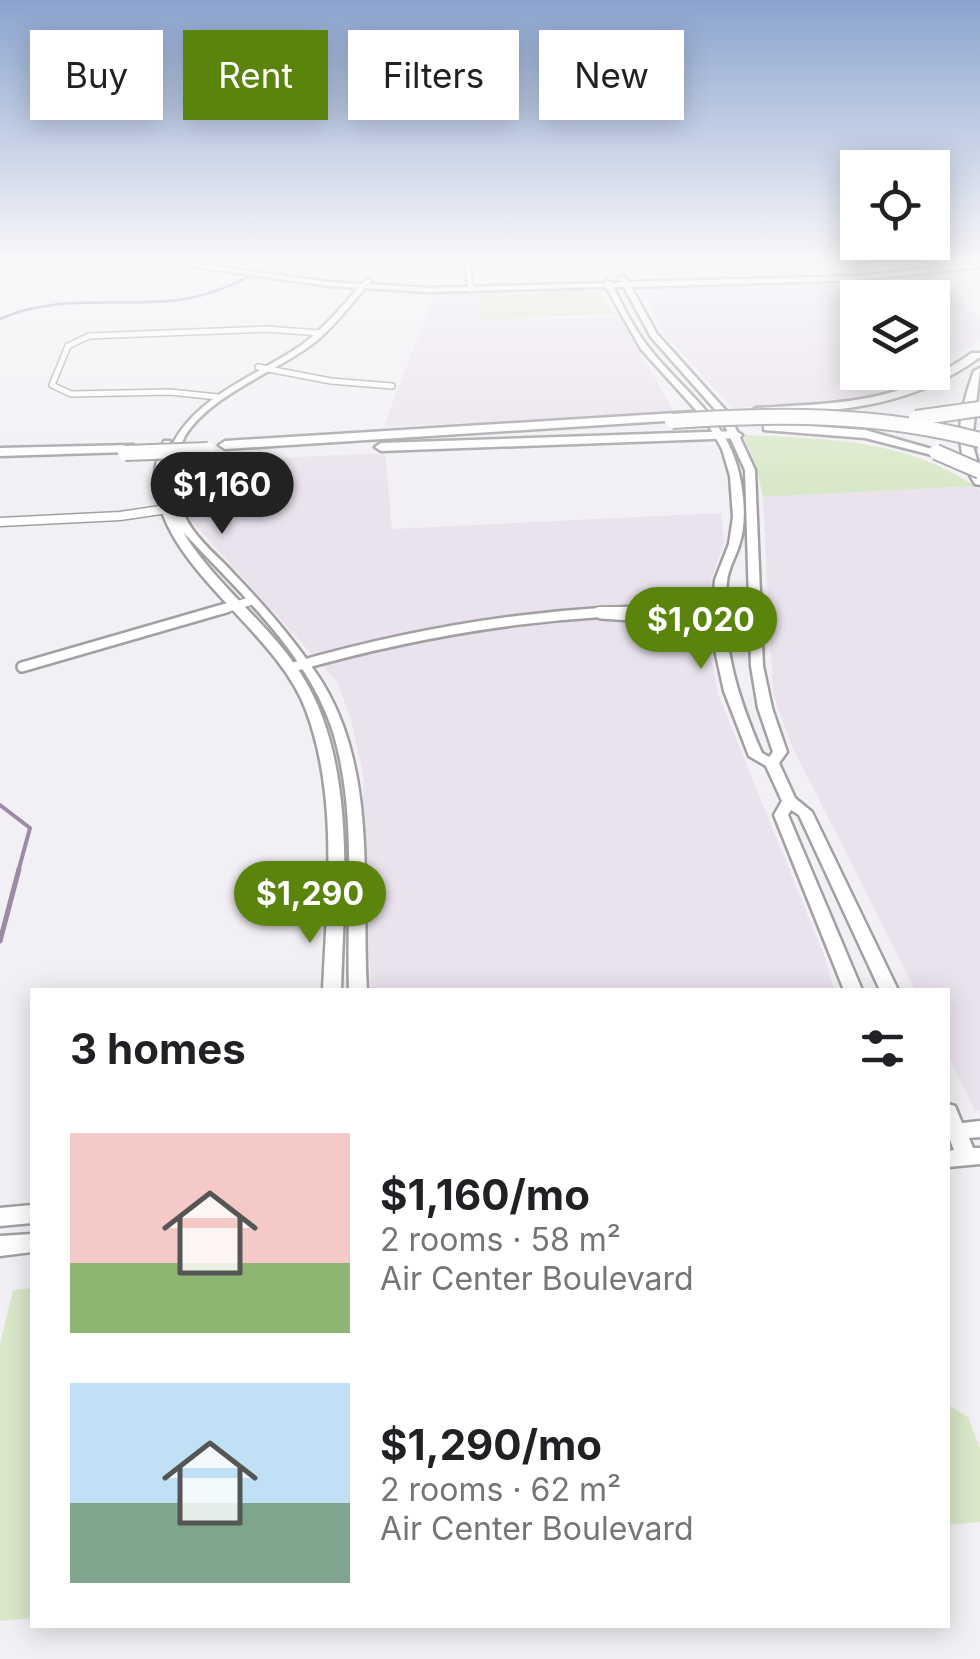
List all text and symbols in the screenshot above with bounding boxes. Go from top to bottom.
chip: Buy [30,30,163,120]
chip: Rent [183,30,328,120]
chip: Filters [348,30,519,120]
chip: New [539,30,684,120]
map controls [840,150,950,390]
button: locate [840,150,950,260]
button: layers [840,280,950,390]
pin: $1,160 [141,452,303,537]
text: $1,160 [173,465,271,504]
pin: $1,020 [620,587,782,672]
text: $1,020 [647,600,755,639]
pin: $1,290 [229,861,391,946]
text: $1,290 [256,874,364,913]
icon: filters [855,1021,910,1076]
text: 3 homes [70,1023,246,1074]
text: $1,160/mo [380,1169,590,1220]
icon: home [150,1173,270,1293]
text: 2 rooms · 58 m² [380,1220,621,1259]
text: Air Center Boulevard [380,1259,694,1298]
text: $1,290/mo [380,1419,602,1470]
icon: home [150,1423,270,1543]
text: 2 rooms · 62 m² [380,1470,621,1509]
text: Air Center Boulevard [380,1509,694,1548]

